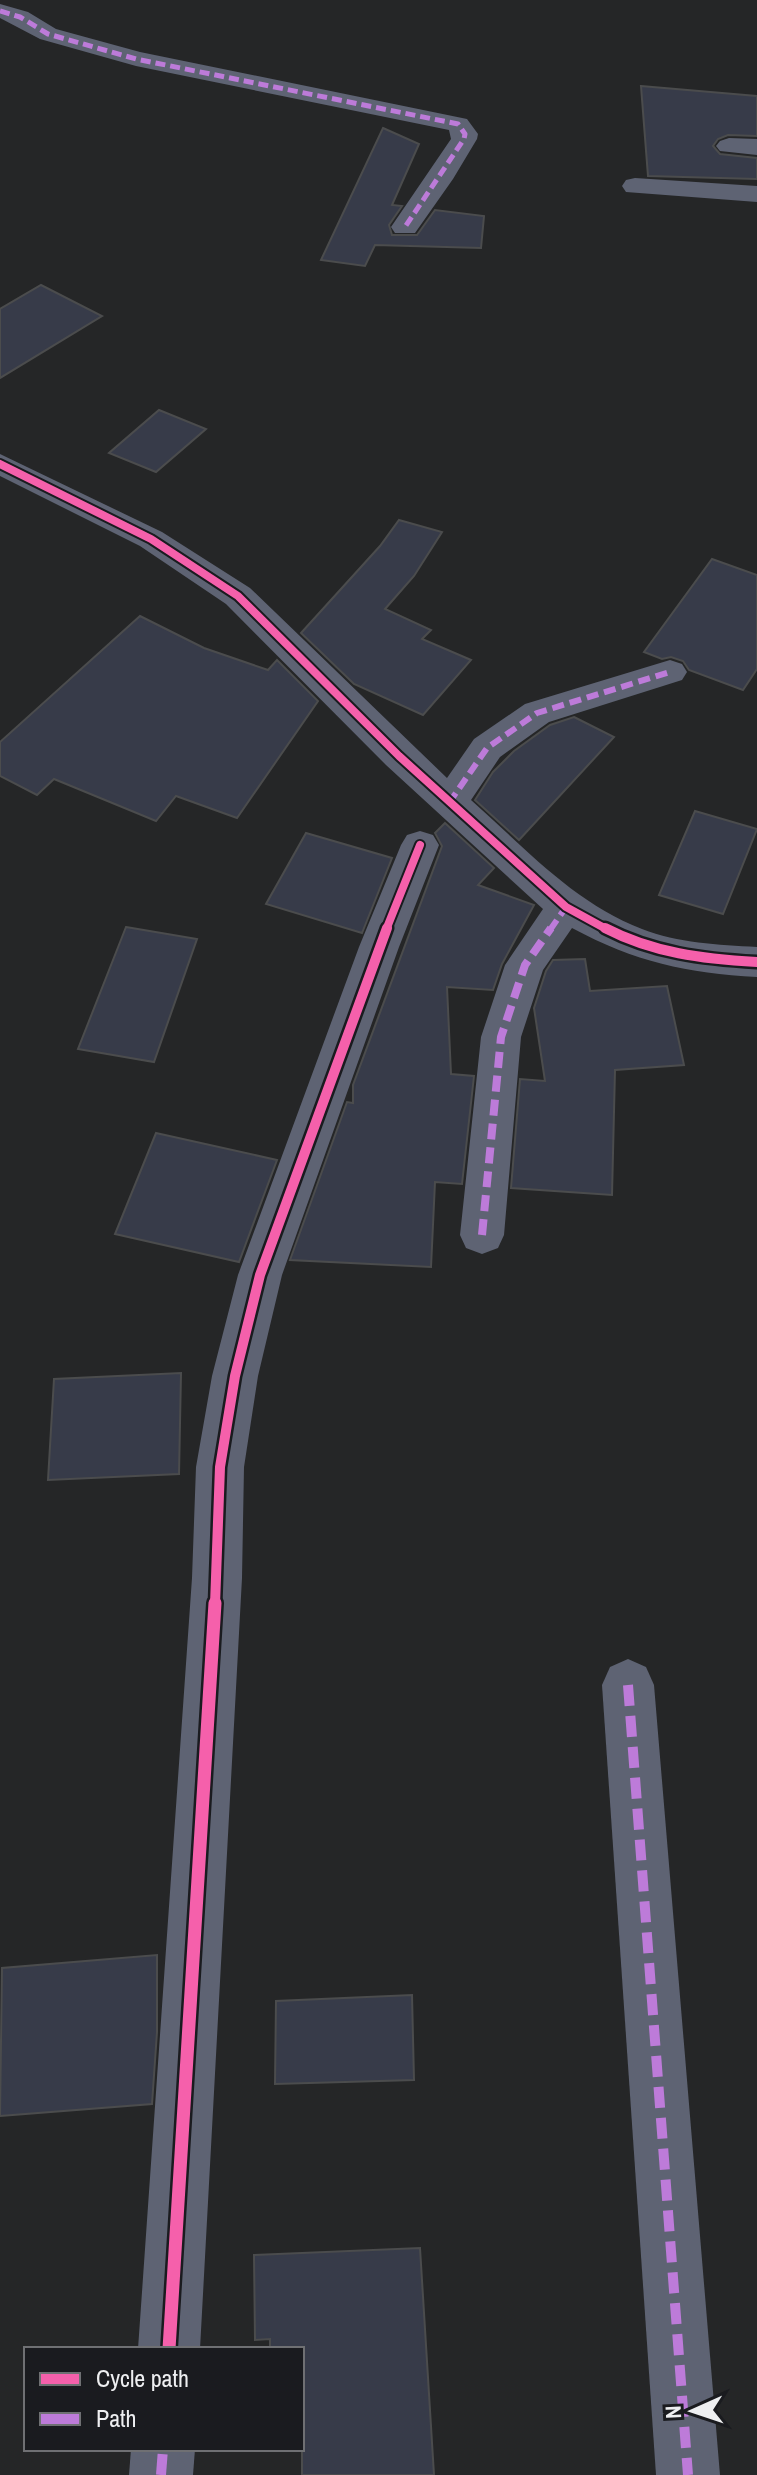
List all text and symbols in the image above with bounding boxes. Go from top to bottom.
legend [24,2347,304,2451]
text: Cycle path [96,2362,189,2394]
north arrow [653,2371,733,2451]
text: Path [96,2402,137,2434]
text: N [658,2405,688,2419]

